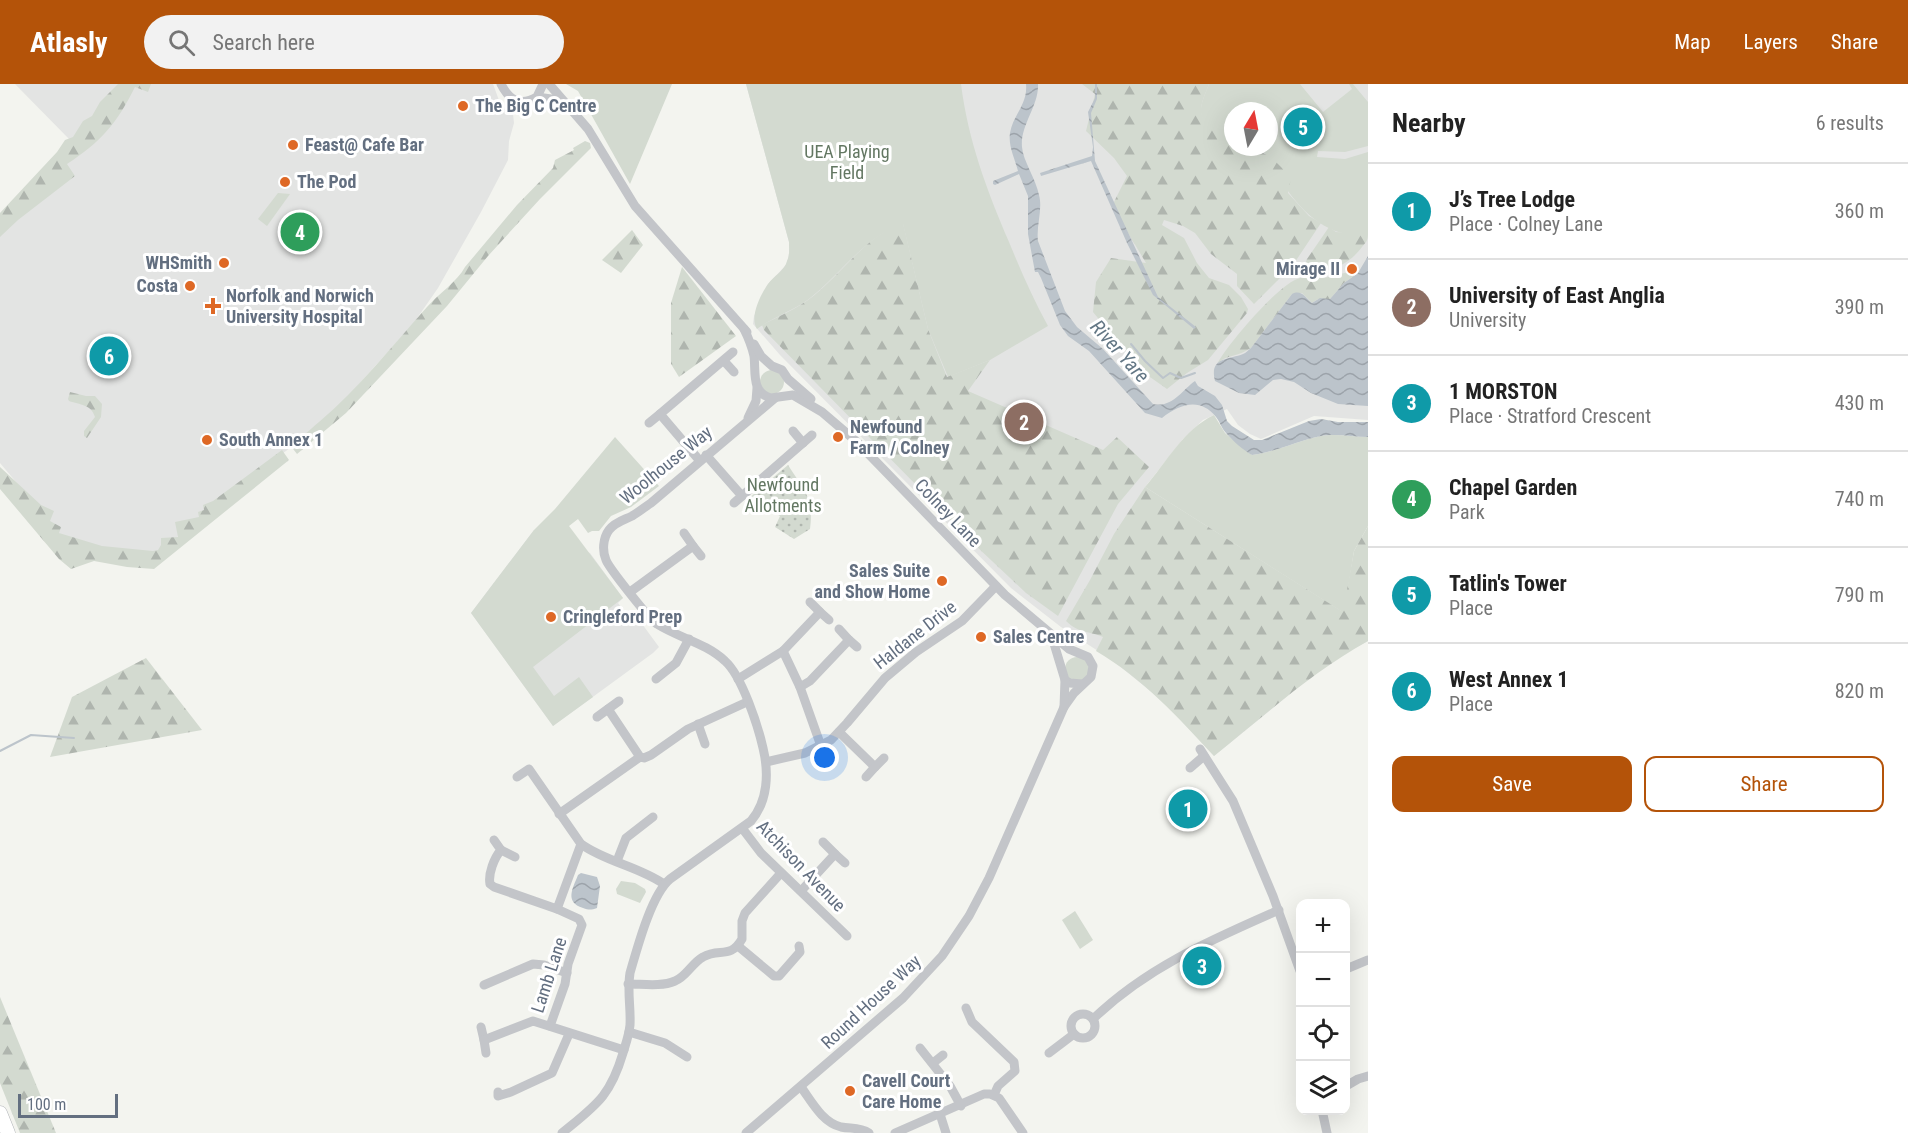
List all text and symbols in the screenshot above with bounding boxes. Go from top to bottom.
search box [144,15,564,69]
text: Atlasly [30,26,108,59]
icon: search [165,26,198,59]
text: Search here [213,30,315,55]
text: Map [1674,30,1711,54]
text: Layers [1744,30,1798,54]
text: Share [1831,30,1878,54]
place label: The Big C Centre [475,95,597,116]
marker: The Big C Centre [456,99,470,113]
north arrow [1224,102,1278,156]
pin: 5 [1284,104,1322,150]
text: Nearby [1392,108,1466,138]
text: 6 results [1816,111,1884,135]
place label: Feast@ Cafe Bar [305,134,424,155]
marker: Feast@ Cafe Bar [286,138,300,152]
park label: UEA Playing Field [804,141,890,183]
place label: The Pod [297,171,356,192]
marker: The Pod [278,175,292,189]
text: J’s Tree Lodge [1449,187,1575,212]
text: 1 [1406,199,1417,223]
text: 360 m [1835,199,1884,223]
pin: 4 [280,210,320,254]
text: Place · Colney Lane [1449,212,1603,236]
place label: WHSmith [145,252,212,273]
marker: WHSmith [217,256,231,270]
place label: Mirage II [1276,258,1340,279]
marker: Mirage II [1345,262,1359,276]
place label: Costa [137,275,178,296]
marker: Costa [183,279,197,293]
text: University of East Anglia [1449,283,1665,308]
place label: Norfolk and Norwich University Hospital [226,285,374,327]
text: 2 [1406,295,1417,319]
text: 390 m [1835,295,1884,319]
marker: Norfolk and Norwich University Hospital [204,297,222,315]
text: University [1449,308,1526,332]
water label: River Yare [1086,315,1154,387]
pin: 6 [90,334,128,378]
text: 1 MORSTON [1449,379,1558,404]
text: 3 [1406,391,1417,415]
text: 430 m [1835,391,1884,415]
pin: 2 [1004,400,1044,444]
text: Place · Stratford Crescent [1449,404,1651,428]
place label: Newfound Farm / Colney [850,416,949,458]
street label: Woolhouse Way [615,421,716,508]
place label: South Annex 1 [219,429,323,450]
marker: Newfound Farm / Colney [831,430,845,444]
marker: South Annex 1 [200,433,214,447]
park label: Newfound Allotments [744,474,822,516]
street label: Colney Lane [911,474,986,551]
text: Chapel Garden [1449,475,1577,500]
text: 4 [1406,487,1417,511]
text: 740 m [1835,487,1884,511]
text: Park [1449,500,1485,524]
place label: Sales Suite and Show Home [815,560,930,602]
text: Tatlin's Tower [1449,571,1567,596]
marker: Sales Suite and Show Home [935,574,949,588]
text: 5 [1406,583,1417,607]
text: 790 m [1835,583,1884,607]
street label: Haldane Drive [869,596,960,673]
text: Place [1449,596,1493,620]
place label: Cringleford Prep [563,606,682,627]
marker: Cringleford Prep [544,610,558,624]
place label: Sales Centre [993,626,1085,647]
marker: Sales Centre [974,630,988,644]
text: West Annex 1 [1449,667,1568,692]
text: 6 [1406,679,1417,703]
text: 820 m [1835,679,1884,703]
text: Place [1449,692,1493,716]
your location [810,743,839,772]
button: Save [1392,756,1632,812]
button: Share [1644,756,1884,812]
pin: 1 [1168,786,1208,832]
street label: Atchison Avenue [753,816,850,916]
map controls [1296,899,1350,1115]
button: + [1296,899,1350,953]
street label: Lamb Lane [526,934,571,1015]
pin: 3 [1182,944,1222,988]
street label: Round House Way [817,950,925,1053]
button: − [1296,953,1350,1007]
button: locate [1296,1007,1350,1061]
button: layers [1296,1061,1350,1115]
place label: Cavell Court Care Home [862,1070,951,1112]
marker: Cavell Court Care Home [843,1084,857,1098]
scale bar [18,1091,118,1118]
text: 100 m [27,1095,66,1114]

